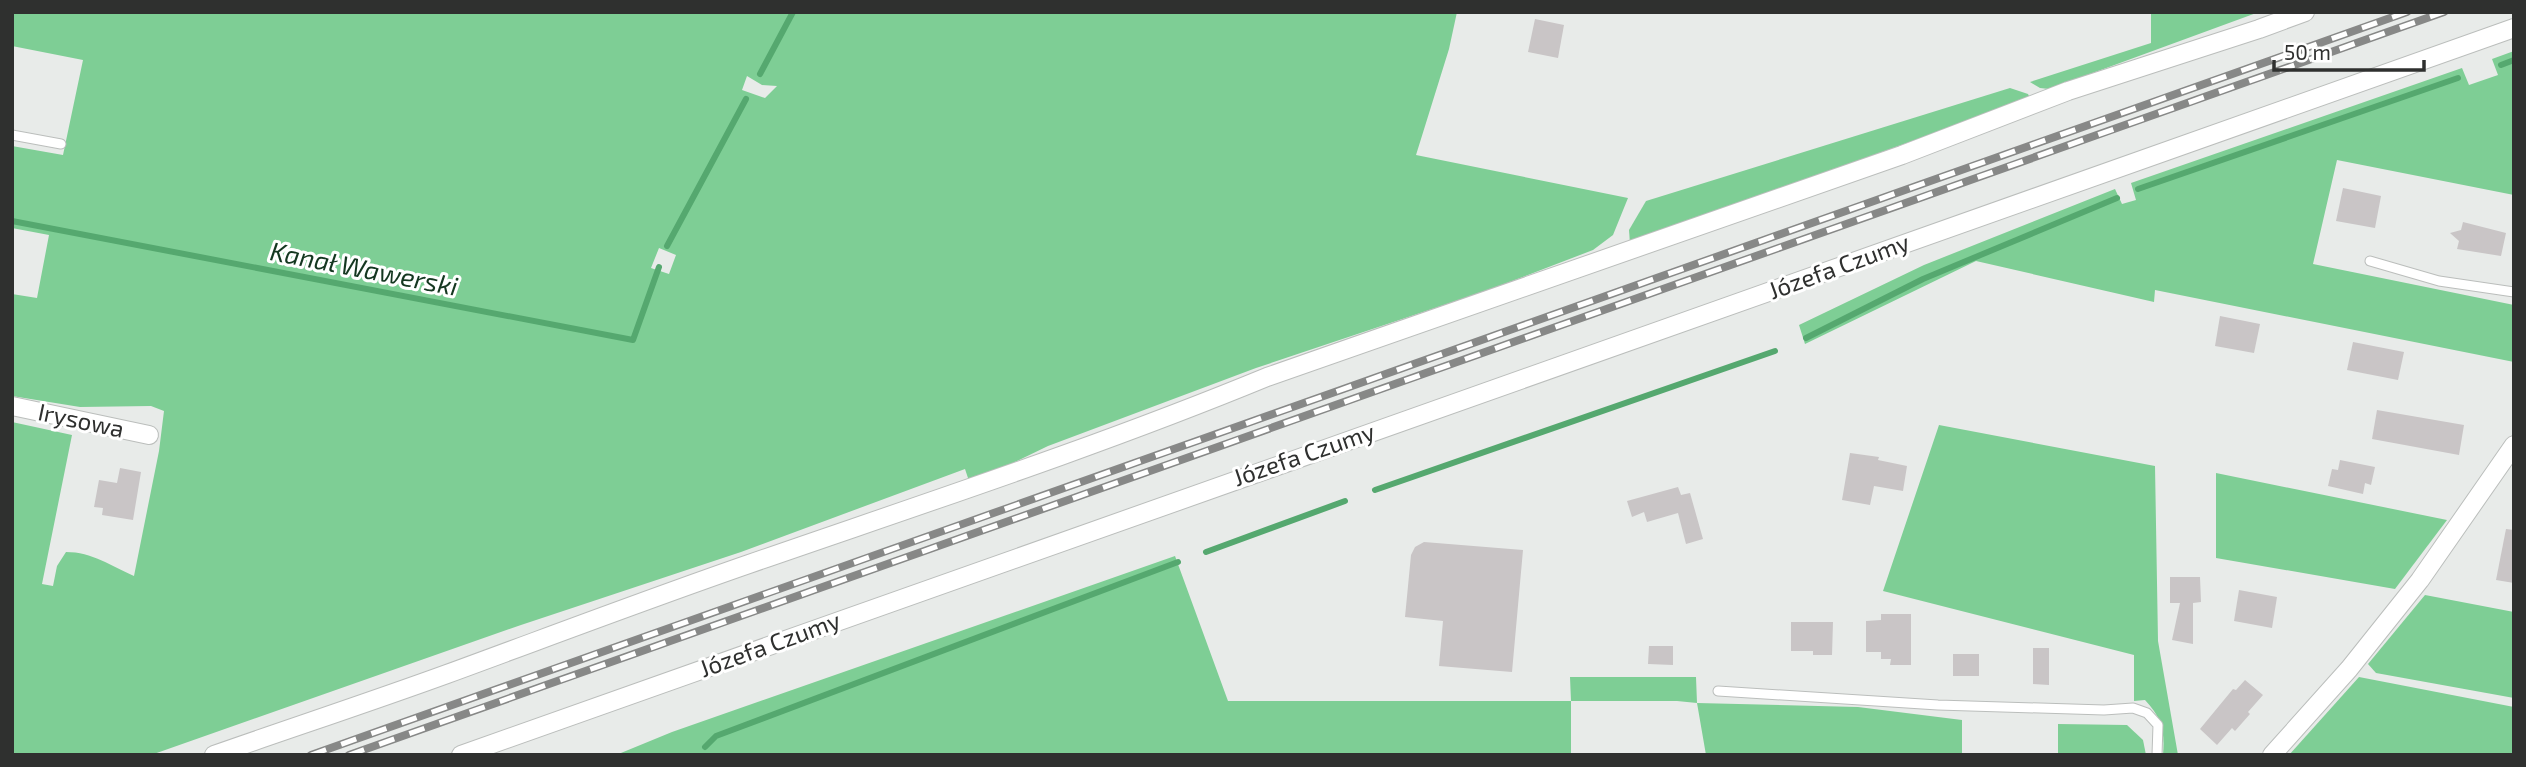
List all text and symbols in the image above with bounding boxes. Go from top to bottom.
scale bar [2274,28,2424,72]
text: 50 m [2284,39,2331,64]
street label: Józefa Czumy [1764,227,1913,304]
water label: Kanał Wawerski [268,234,461,301]
street label: Irysowa [36,396,127,443]
street label: Józefa Czumy [1229,416,1378,491]
street label: Józefa Czumy [695,605,844,682]

